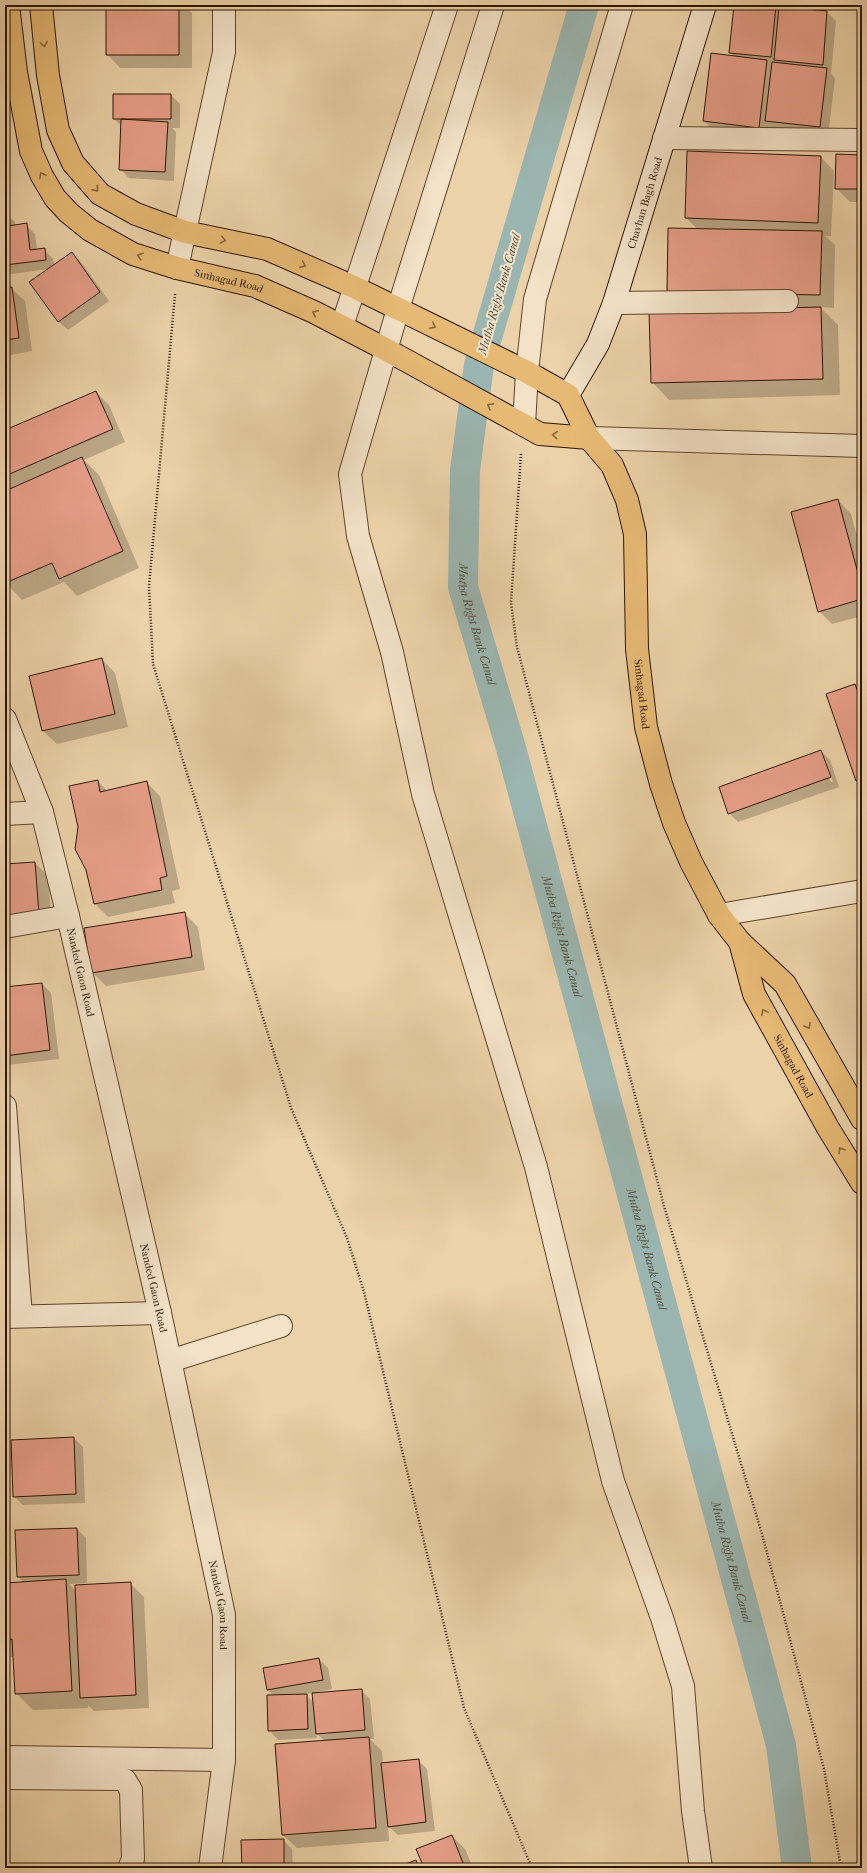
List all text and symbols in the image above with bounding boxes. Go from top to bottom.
one-way arrow [40,41,49,47]
street label: Chavhan Bagh Road [625,155,666,250]
one-way arrow [39,172,47,180]
one-way arrow [91,184,98,192]
water label: Mutha Right Bank Canal [475,230,524,357]
one-way arrow [220,235,226,243]
one-way arrow [137,252,144,261]
one-way arrow [299,260,306,268]
street label: Sinhagad Road [193,266,266,296]
one-way arrow [311,310,319,318]
one-way arrow [428,321,436,329]
one-way arrow [487,403,494,411]
one-way arrow [552,431,558,440]
water label: Mutha Right Bank Canal [455,562,499,688]
street label: Sinhagad Road [631,658,652,731]
water label: Mutha Right Bank Canal [539,873,586,1001]
street label: Nanded Gaon Road [64,927,97,1019]
one-way arrow [761,1009,768,1017]
one-way arrow [803,1022,810,1029]
street label: Sinhagad Road [771,1032,816,1101]
one-way arrow [839,1147,846,1154]
water label: Mutha Right Bank Canal [623,1186,670,1313]
street label: Nanded Gaon Road [137,1242,170,1335]
water label: Mutha Right Bank Canal [708,1498,755,1626]
street label: Nanded Gaon Road [206,1559,230,1651]

